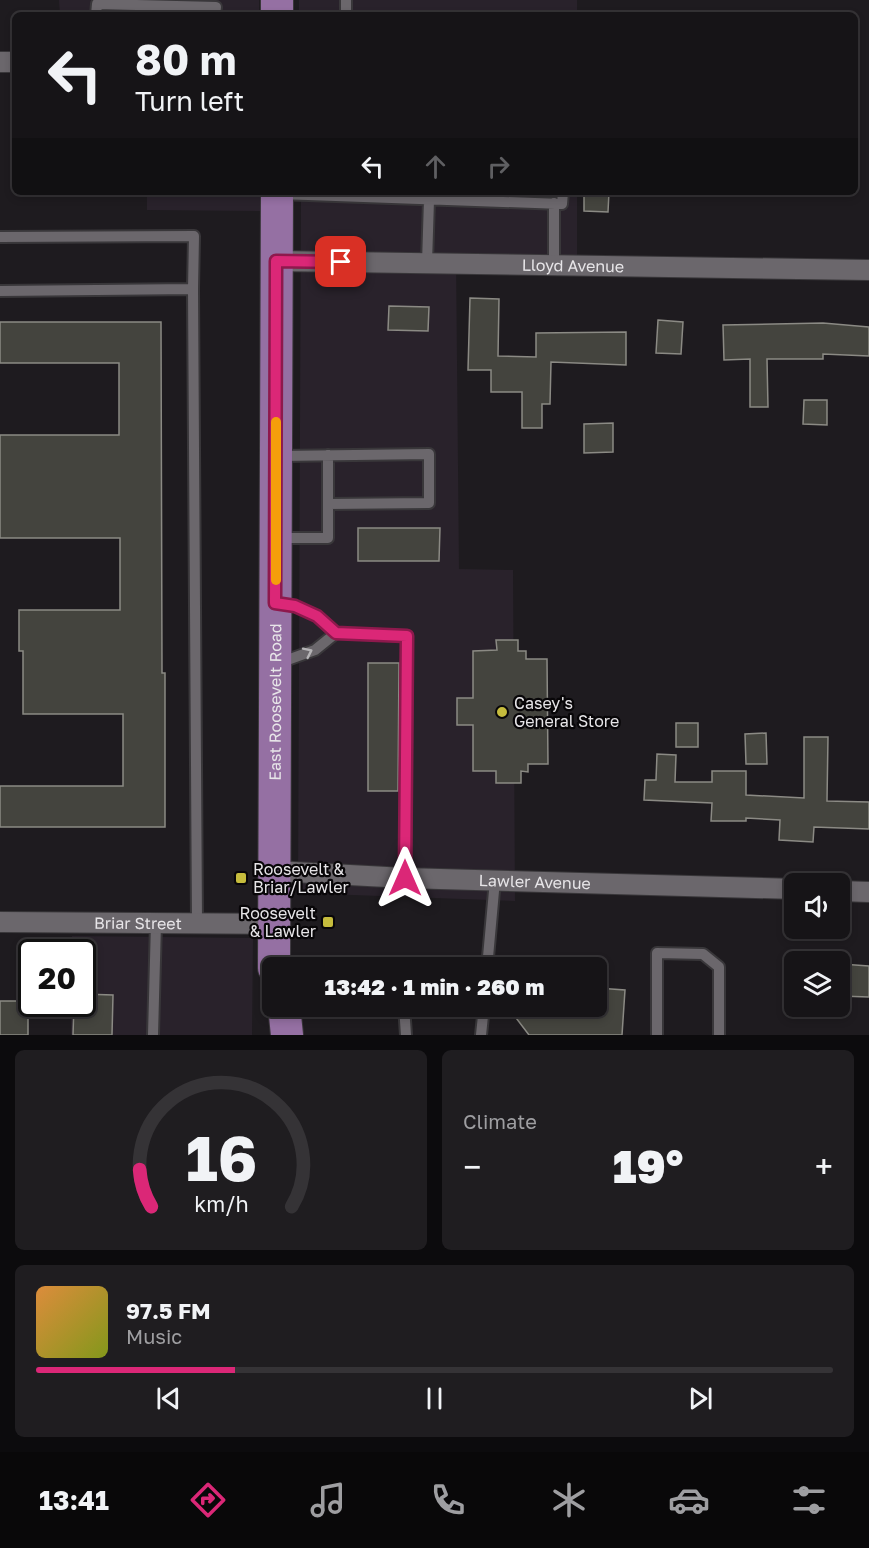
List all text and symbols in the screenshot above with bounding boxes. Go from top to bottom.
text: 80 m [135,34,236,84]
icon: left [36,36,114,114]
text: Turn left [135,85,244,117]
icon: left [356,150,389,183]
icon: ahead [419,150,452,183]
icon: right [482,150,515,183]
pin [315,236,366,287]
icon: arrive [324,245,357,278]
street label: Lloyd Avenue [522,255,624,276]
street label: East Roosevelt Road [265,623,285,781]
one-way arrow [302,648,313,660]
place label: Casey's General Store [514,693,619,731]
marker: Casey's General Store [495,705,509,719]
position arrow [373,846,437,910]
place label: Roosevelt & Briar/Lawler [253,859,349,897]
street label: Lawler Avenue [478,870,591,893]
marker: Roosevelt & Briar/Lawler [234,871,248,885]
map controls [784,873,850,1017]
button: sound [784,873,850,939]
place label: Roosevelt & Lawler [240,903,316,941]
street label: Briar Street [94,913,182,933]
marker: Roosevelt & Lawler [321,915,335,929]
speed limit sign: 20 [18,939,96,1017]
button: layers [784,951,850,1017]
text: 13:42 · 1 min · 260 m [325,973,544,1000]
text: Climate [463,1109,537,1133]
text: 16 [185,1120,257,1195]
text: 19° [613,1139,683,1193]
text: − [463,1147,481,1186]
text: + [815,1147,833,1186]
text: km/h [194,1191,248,1217]
text: 97.5 FM [126,1297,211,1324]
text: Music [126,1324,182,1348]
icon: previous [152,1382,185,1415]
icon: pause [418,1382,451,1415]
icon: next [684,1382,717,1415]
icon: directions [187,1479,229,1521]
icon: music [307,1479,349,1521]
icon: phone [427,1479,469,1521]
icon: climate [548,1479,590,1521]
icon: car [668,1479,710,1521]
icon: filters [788,1479,830,1521]
text: 13:41 [39,1484,109,1516]

